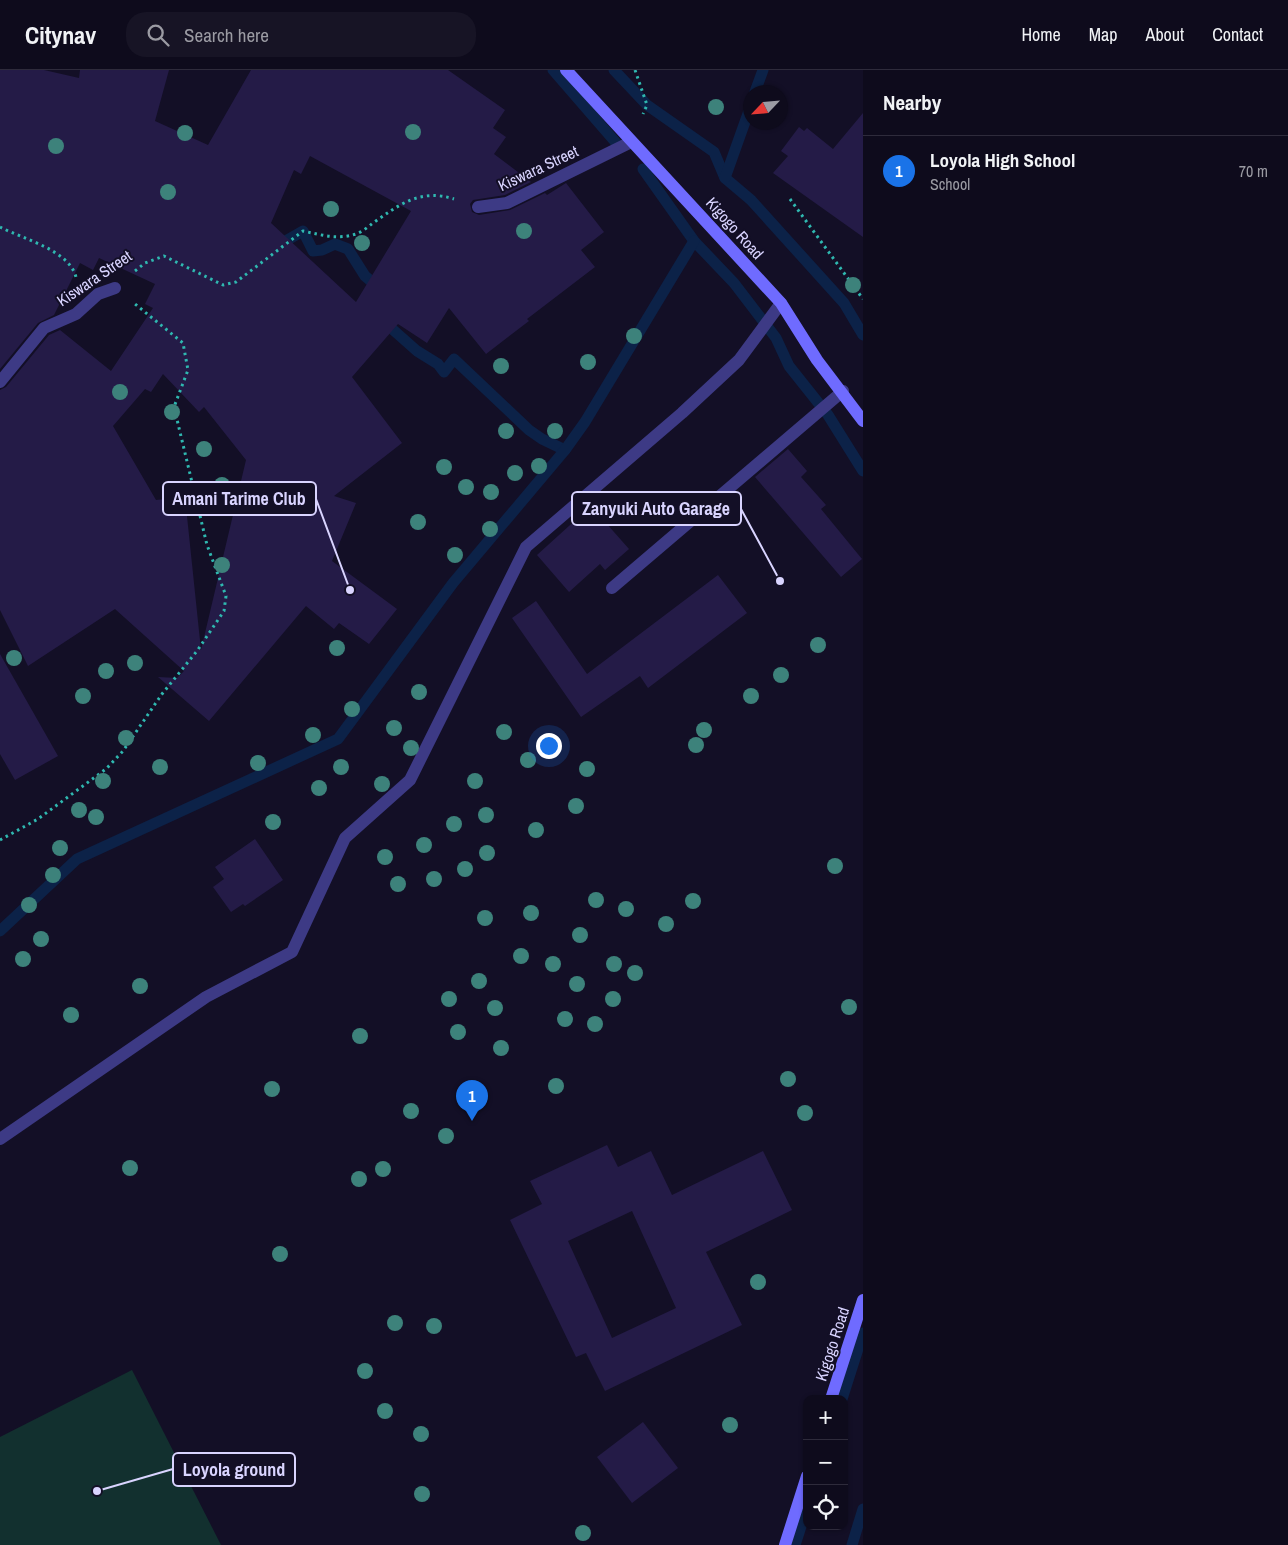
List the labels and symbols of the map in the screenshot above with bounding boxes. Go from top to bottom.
north arrow [743,85,788,130]
street label: Kiswara Street [494,140,582,196]
street label: Kigogo Road [701,192,769,264]
street label: Kiswara Street [52,245,136,311]
callout: Amani Tarime Club [163,482,316,515]
text: Amani Tarime Club [172,486,306,511]
callout: Zanyuki Auto Garage [572,492,741,525]
text: Zanyuki Auto Garage [582,496,730,521]
your location [536,733,562,759]
pin: 1 [456,1080,488,1121]
street label: Kigogo Road [810,1304,854,1384]
callout: Loyola ground [173,1453,295,1486]
text: Loyola ground [183,1457,285,1482]

